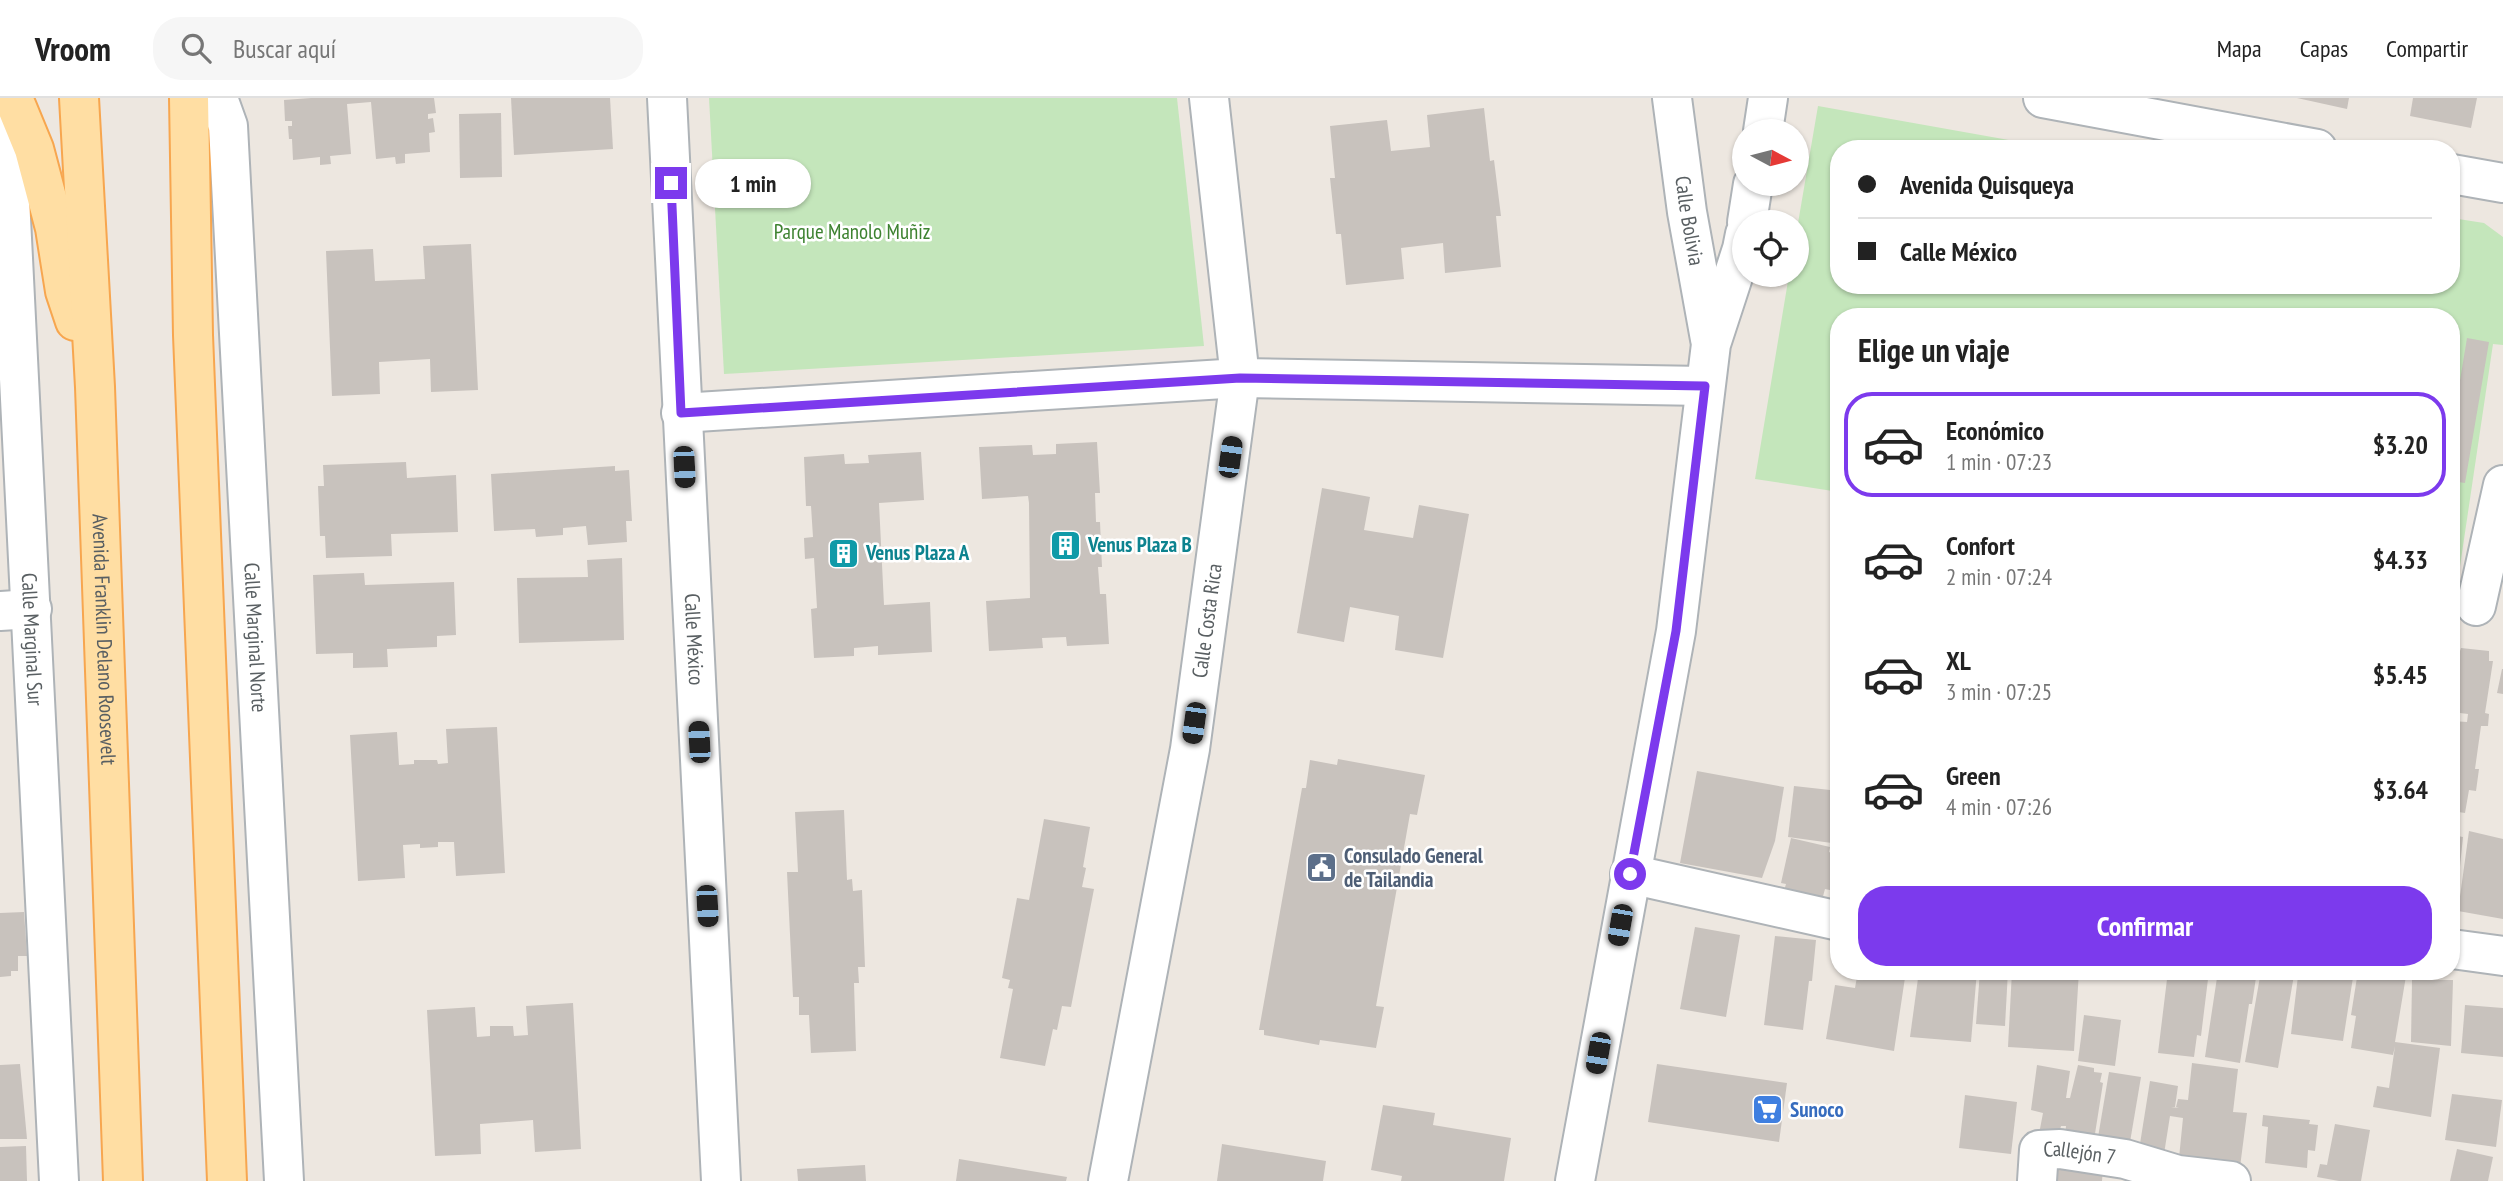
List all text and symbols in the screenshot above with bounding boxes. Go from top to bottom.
search box [153,17,643,80]
text: Vroom [35,27,111,70]
icon: search [177,29,215,67]
text: Buscar aquí [233,32,336,65]
text: Mapa [2217,33,2262,64]
text: Capas [2300,33,2348,64]
text: Compartir [2386,33,2468,64]
north arrow [1732,119,1810,196]
map controls [1732,119,1809,287]
callout: 1 min [696,158,811,208]
route end [655,167,687,199]
text: Avenida Quisqueya [1900,168,2074,201]
text: 1 min [730,169,776,198]
street label: Calle Bolivia [1669,174,1710,268]
button: locate [1732,210,1809,287]
park label: Parque Manolo Muñiz [774,218,930,245]
text: Calle México [1900,235,2017,268]
text: Elige un viaje [1858,329,2010,371]
icon: car [1862,413,1925,476]
text: Económico [1946,414,2044,447]
text: $3.20 [2373,428,2428,461]
car [1217,435,1244,479]
car [673,445,696,489]
text: 1 min · 07:23 [1946,447,2052,476]
street label: Avenida Franklin Delano Roosevelt [86,513,122,766]
building icon: Venus Plaza B [1048,528,1082,562]
icon: car [1862,528,1925,591]
text: Confort [1946,529,2015,562]
place label: Venus Plaza B [1087,531,1192,558]
building icon: Venus Plaza A [826,536,860,570]
place label: Venus Plaza A [865,539,970,566]
text: $4.33 [2373,543,2428,576]
street label: Calle Marginal Norte [238,562,273,713]
street label: Calle Costa Rica [1186,562,1228,680]
text: 2 min · 07:24 [1946,562,2052,591]
street label: Calle Marginal Sur [16,572,49,707]
street label: Calle México [679,593,710,686]
icon: car [1862,643,1925,706]
text: XL [1946,644,1971,677]
text: $5.45 [2373,658,2428,691]
text: 3 min · 07:25 [1946,677,2052,706]
car [1181,701,1208,745]
car [688,720,711,764]
icon: car [1862,758,1925,821]
text: Green [1946,759,2001,792]
text: $3.64 [2373,773,2428,806]
text: 4 min · 07:26 [1946,792,2052,821]
place label: Consulado General de Tailandia [1344,842,1484,893]
public building icon: Consulado General de Tailandia [1304,851,1338,885]
route start [1614,858,1646,890]
car [696,884,719,928]
button: Confirmar [1858,886,2432,966]
car [1607,902,1634,948]
car [1585,1030,1612,1076]
supermarket icon: Sunoco [1750,1093,1784,1127]
place label: Sunoco [1790,1096,1844,1123]
street label: Callejón 7 [2043,1135,2118,1170]

